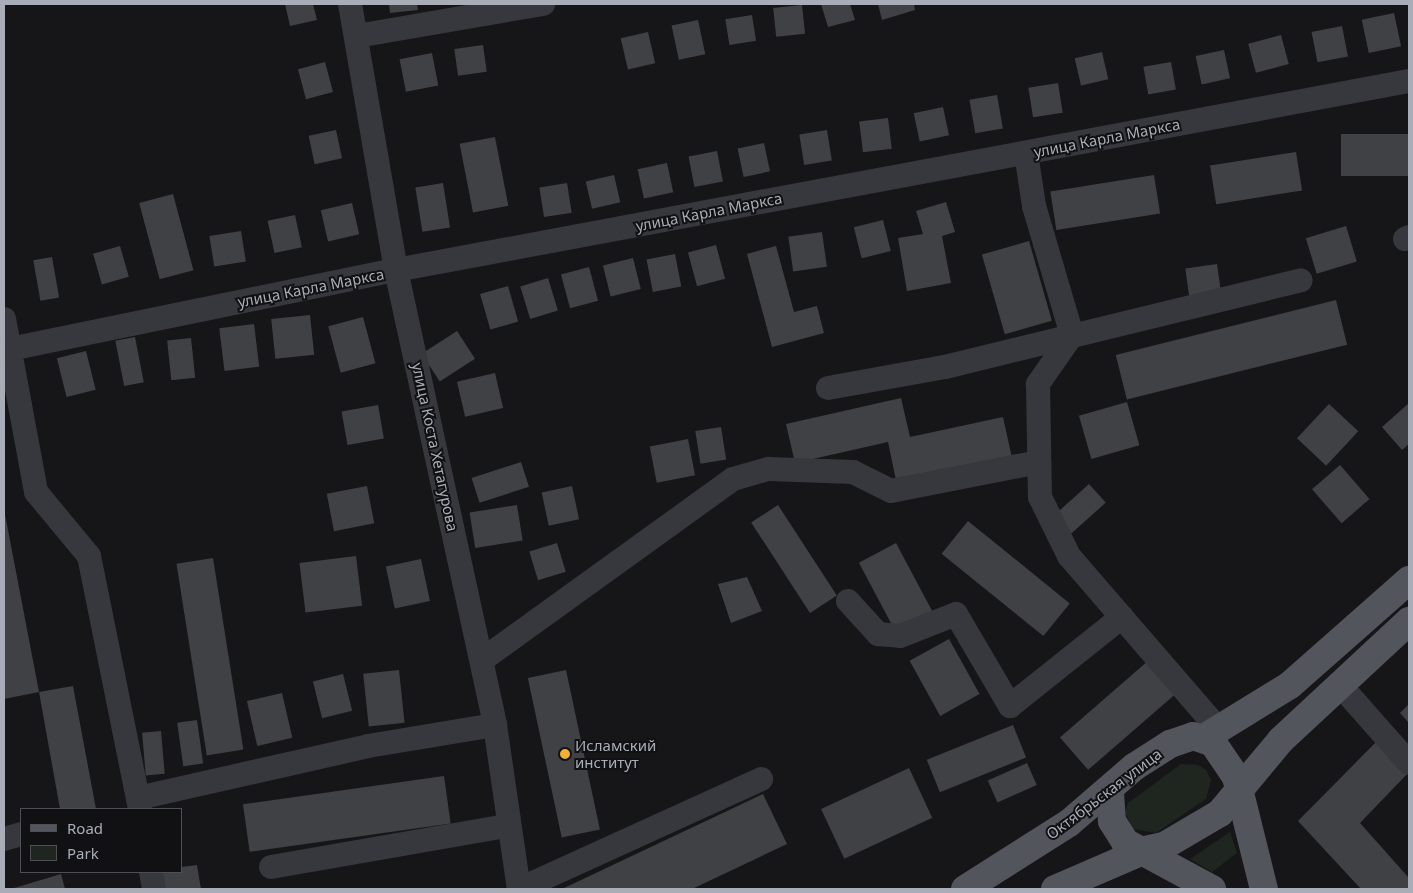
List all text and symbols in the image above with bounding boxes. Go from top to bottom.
street label: улица Карла Маркса [1032,115,1182,161]
street label: улица Карла Маркса [634,189,784,235]
street label: улица Карла Маркса [236,265,386,311]
street label: улица Коста Хетагурова [408,361,462,533]
place label: Исламский институт [575,736,656,771]
street label: Октябрьская улица [1043,745,1165,843]
marker: Исламский институт [559,748,571,760]
legend [20,808,182,873]
text: Road [67,818,103,838]
text: Park [67,843,99,863]

